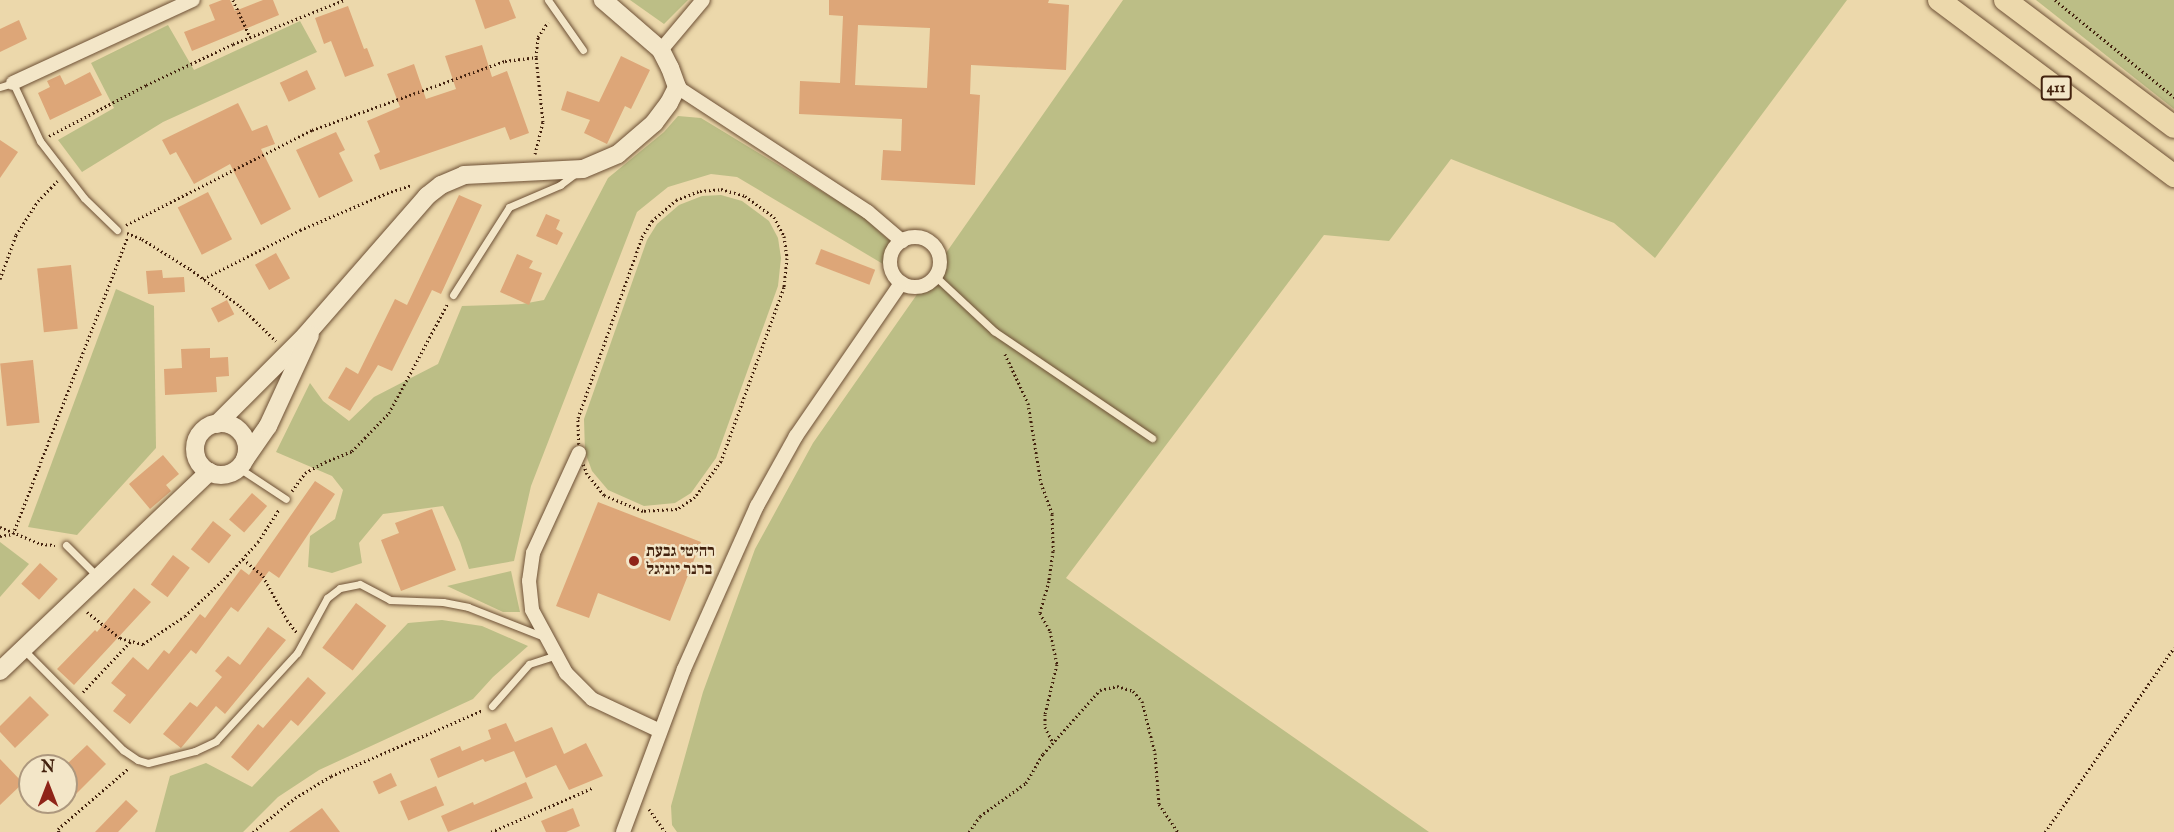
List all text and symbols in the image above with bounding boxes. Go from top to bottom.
road number: 411 [2040,76,2072,100]
place label: רהיטי גבעת ברנר יוניגל [646,542,715,580]
marker: רהיטי גבעת ברנר יוניגל [627,554,641,568]
north arrow [18,754,78,814]
text: N [41,758,55,778]

